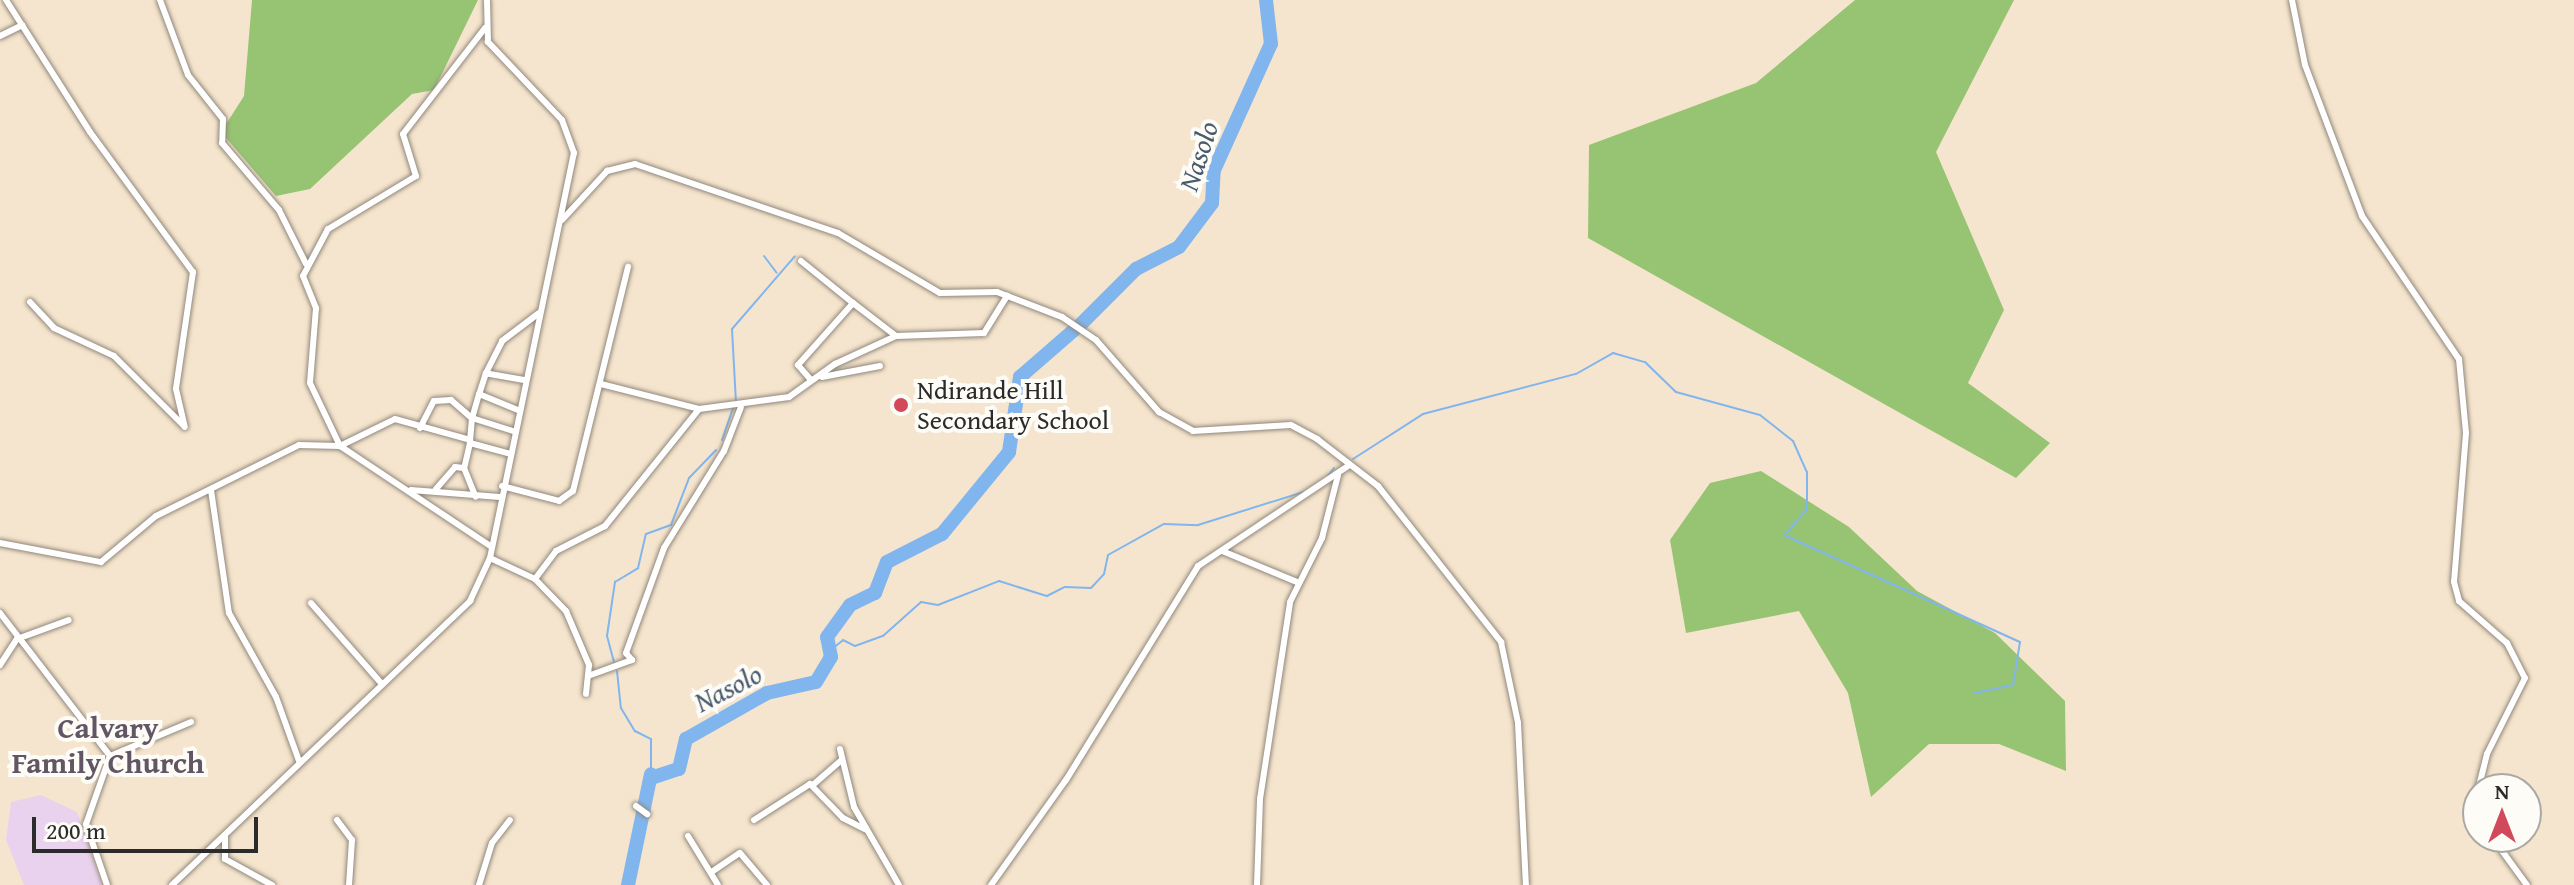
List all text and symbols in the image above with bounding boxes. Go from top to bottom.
water label: Nasolo [1171,117,1225,195]
place label: Ndirande Hill Secondary School [917,374,1109,436]
marker: Ndirande Hill Secondary School [892,396,910,414]
water label: Nasolo [689,657,767,719]
district label: Calvary Family Church [12,709,204,780]
north arrow [2462,773,2542,853]
text: N [2495,775,2509,807]
scale bar [36,801,262,851]
text: 200 m [46,813,106,848]

